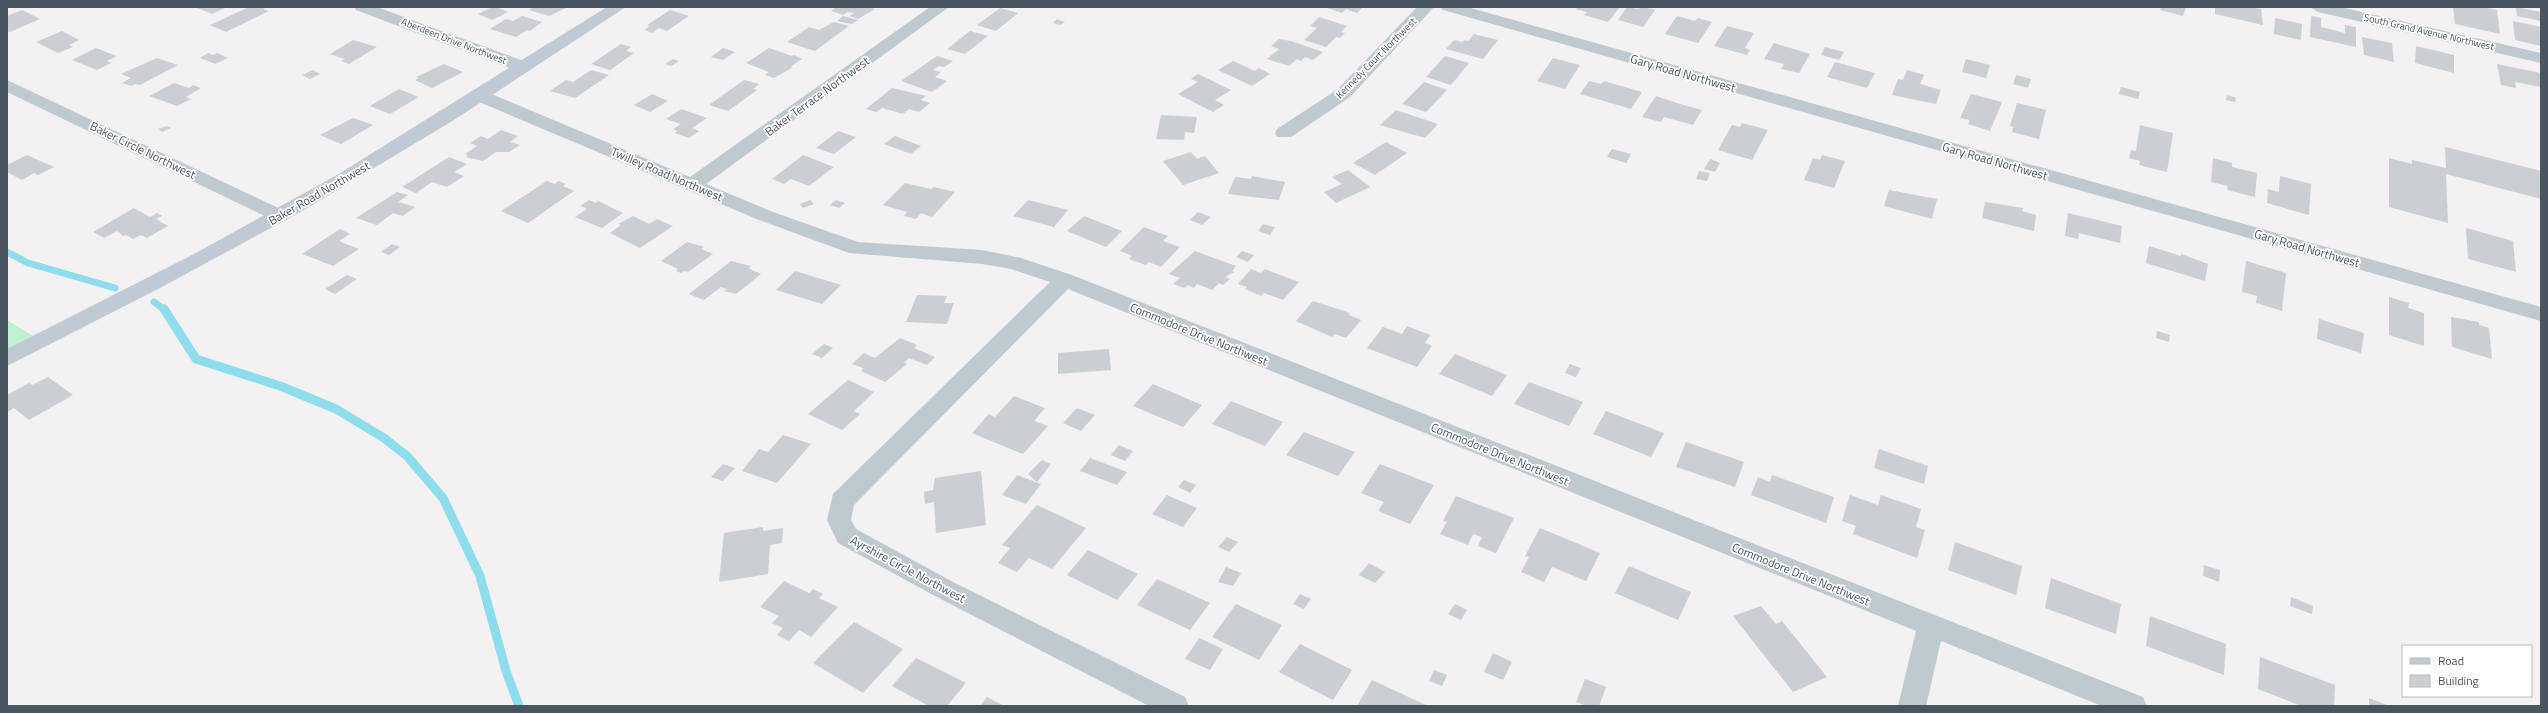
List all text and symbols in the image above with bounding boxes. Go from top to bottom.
street label: South Grand Avenue Northwest [2362,10,2496,54]
street label: Aberdeen Drive Northwest [399,14,509,68]
street label: Kennedy Court Northwest [1332,14,1420,102]
street label: Gary Road Northwest [1628,49,1739,97]
street label: Baker Terrace Northwest [761,51,874,141]
street label: Baker Circle Northwest [87,116,200,184]
street label: Gary Road Northwest [1940,137,2051,185]
street label: Twilley Road Northwest [608,142,727,206]
street label: Baker Road Northwest [265,156,374,230]
street label: Gary Road Northwest [2252,224,2363,272]
street label: Commodore Drive Northwest [1127,298,1272,371]
street label: Commodore Drive Northwest [1428,418,1573,491]
street label: Ayrshire Circle Northwest [847,531,970,608]
street label: Commodore Drive Northwest [1729,538,1874,611]
legend [2402,645,2532,697]
text: Road [2438,651,2464,670]
text: Building [2438,671,2479,690]

